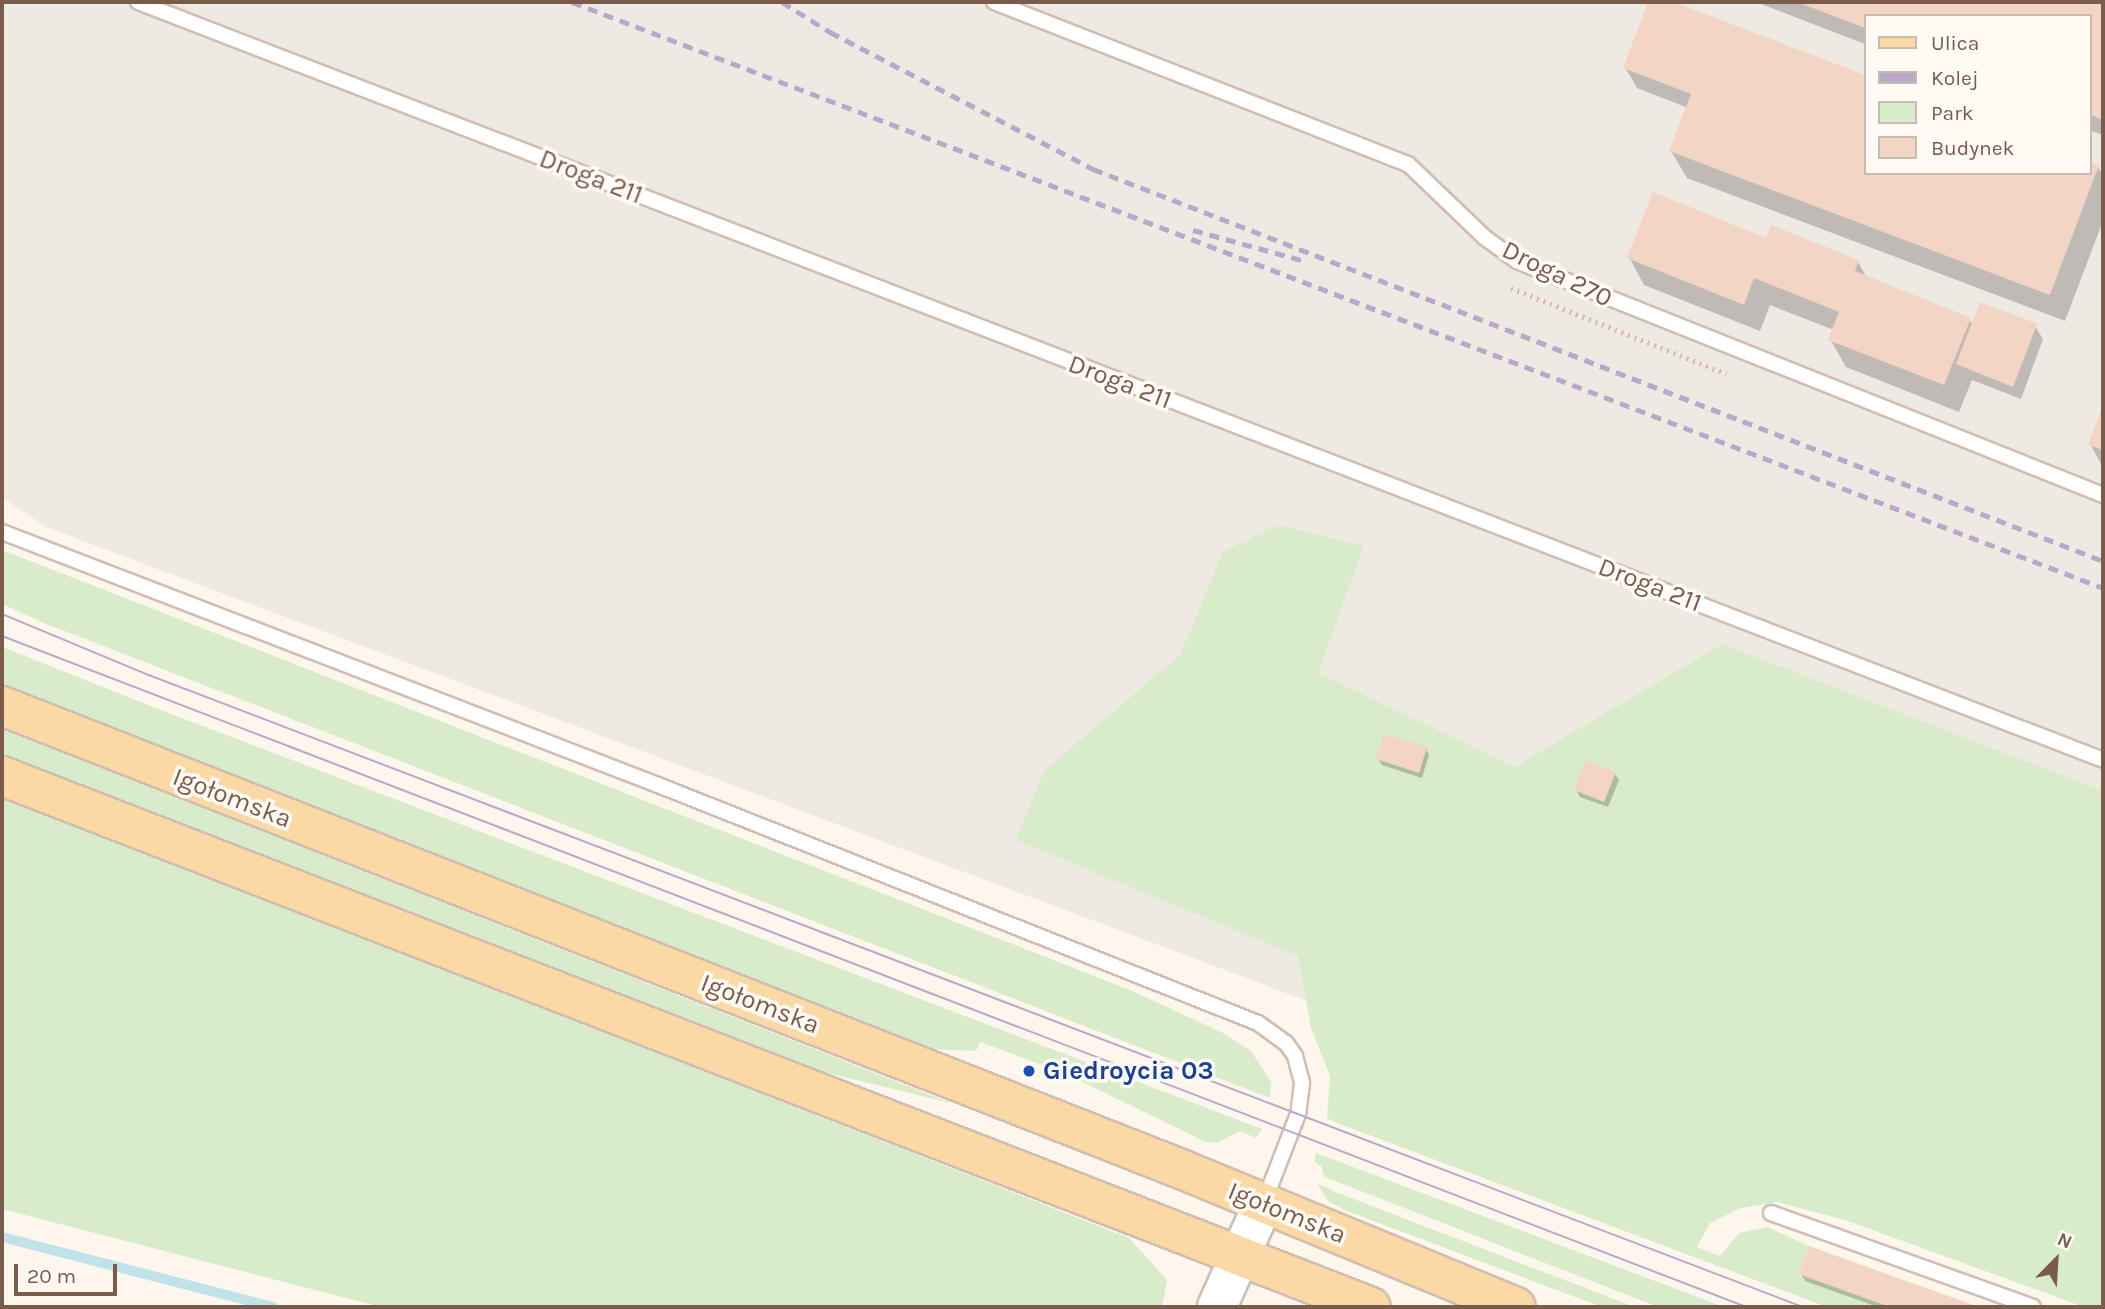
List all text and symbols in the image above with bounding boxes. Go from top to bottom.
legend [1864,14,2091,175]
text: Ulica [1931,31,1979,55]
text: Kolej [1931,66,1978,90]
text: Park [1931,101,1974,125]
text: Budynek [1931,136,2014,160]
street label: Droga 211 [535,143,647,211]
street label: Droga 270 [1497,234,1617,314]
street label: Droga 211 [1064,348,1176,416]
street label: Droga 211 [1594,551,1706,619]
street label: Igołomska [168,761,296,835]
street label: Igołomska [696,967,824,1041]
place label: Giedroycia 03 [1043,1055,1214,1087]
marker: Giedroycia 03 [1021,1063,1037,1079]
street label: Igołomska [1223,1175,1351,1251]
north arrow [2021,1225,2091,1295]
text: N [2054,1228,2075,1254]
scale bar [18,1250,121,1294]
text: 20 m [27,1264,76,1288]

